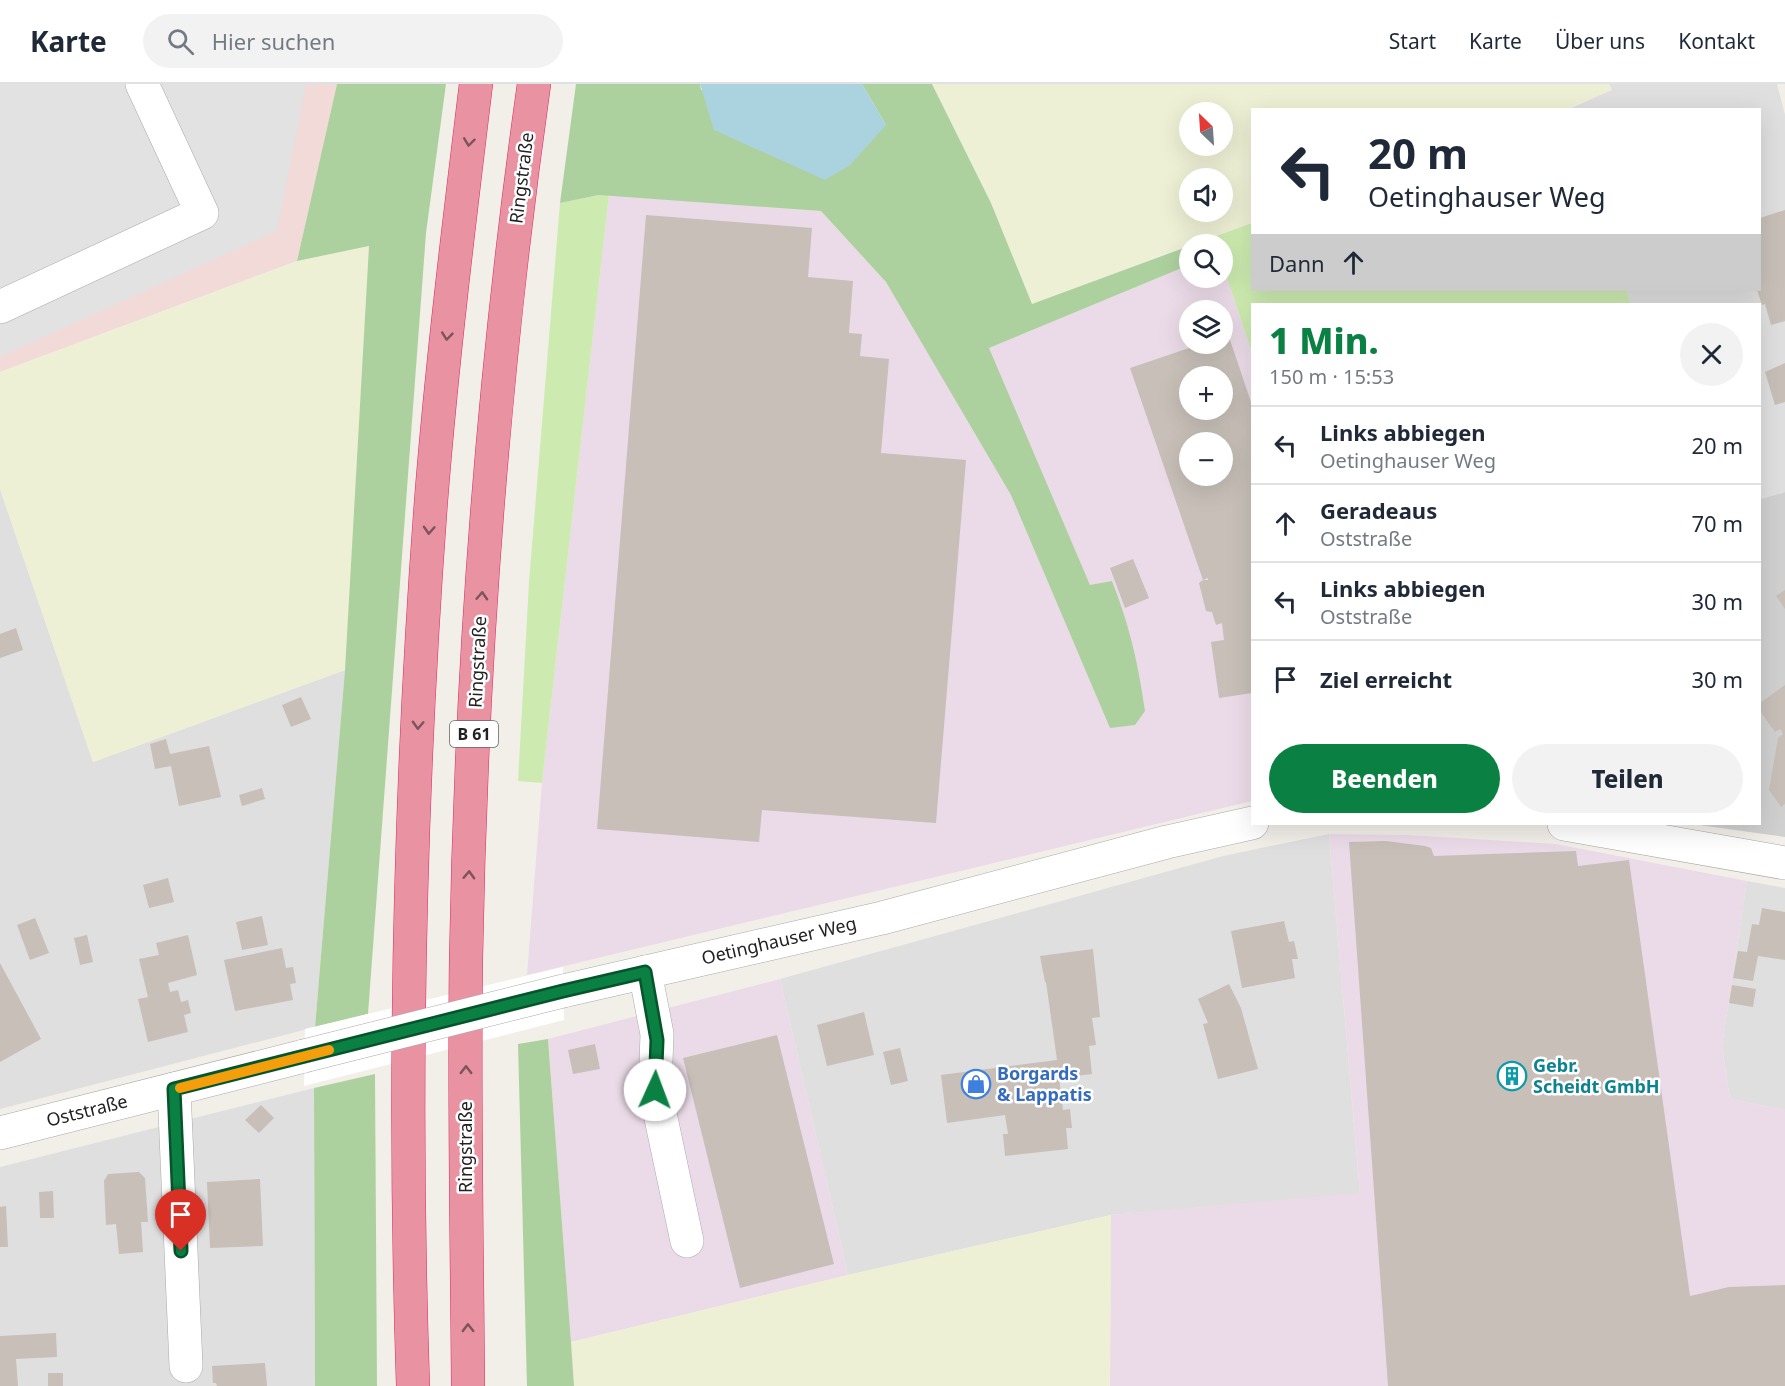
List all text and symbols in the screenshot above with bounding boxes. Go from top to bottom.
search box [143,14,563,68]
text: Karte [30,22,107,60]
icon: search [164,25,197,58]
text: Hier suchen [212,26,335,56]
text: Start [1389,27,1436,55]
text: Karte [1469,27,1522,55]
text: Über uns [1555,27,1645,55]
text: Kontakt [1678,27,1755,55]
north arrow [1179,102,1233,156]
map controls [1179,102,1233,486]
text: 20 m [1368,124,1468,181]
street label: Ringstraße [504,131,539,225]
icon: left [1269,132,1347,210]
one-way arrow [464,137,476,147]
button: sound [1179,168,1233,222]
text: Oetinghauser Weg [1368,178,1606,215]
button: search [1179,234,1233,288]
icon: ahead [1337,246,1370,279]
text: Dann [1269,248,1325,278]
button: layers [1179,300,1233,354]
text: 1 Min. [1269,316,1379,365]
button: close [1680,323,1743,386]
one-way arrow [441,331,454,340]
text: 150 m · 15:53 [1269,363,1394,390]
button: + [1179,366,1233,420]
text: Links abbiegen [1320,417,1486,447]
icon: left [1269,429,1302,462]
text: 20 m [1692,430,1743,460]
button: − [1179,432,1233,486]
text: Oetinghauser Weg [1320,447,1496,474]
text: Geradeaus [1320,495,1437,525]
icon: ahead [1269,507,1302,540]
text: 70 m [1692,508,1743,538]
one-way arrow [423,525,436,534]
text: Oststraße [1320,525,1412,552]
text: Links abbiegen [1320,573,1486,603]
icon: left [1269,585,1302,618]
text: 30 m [1692,586,1743,616]
one-way arrow [476,591,489,600]
text: Oststraße [1320,603,1412,630]
street label: Ringstraße [463,615,491,708]
icon: arrive [1269,663,1302,696]
text: Ziel erreicht [1320,664,1452,694]
text: 30 m [1692,664,1743,694]
one-way arrow [412,720,424,729]
road number: B 61 [450,721,498,747]
button: Beenden [1269,744,1500,813]
button: Teilen [1512,744,1743,813]
one-way arrow [463,870,475,879]
street label: Oetinghauser Weg [699,911,859,970]
place label: Gebr. Scheidt GmbH [1533,1053,1660,1098]
position arrow [623,1058,687,1122]
building icon: Gebr. Scheidt GmbH [1496,1060,1528,1092]
place label: Borgards & Lappatis [997,1061,1092,1106]
one-way arrow [460,1065,472,1074]
shop icon: Borgards & Lappatis [960,1068,992,1100]
street label: Oststraße [44,1088,130,1132]
street label: Ringstraße [453,1101,477,1193]
pin [155,1189,206,1251]
icon: arrive [164,1198,197,1231]
one-way arrow [461,1323,474,1332]

